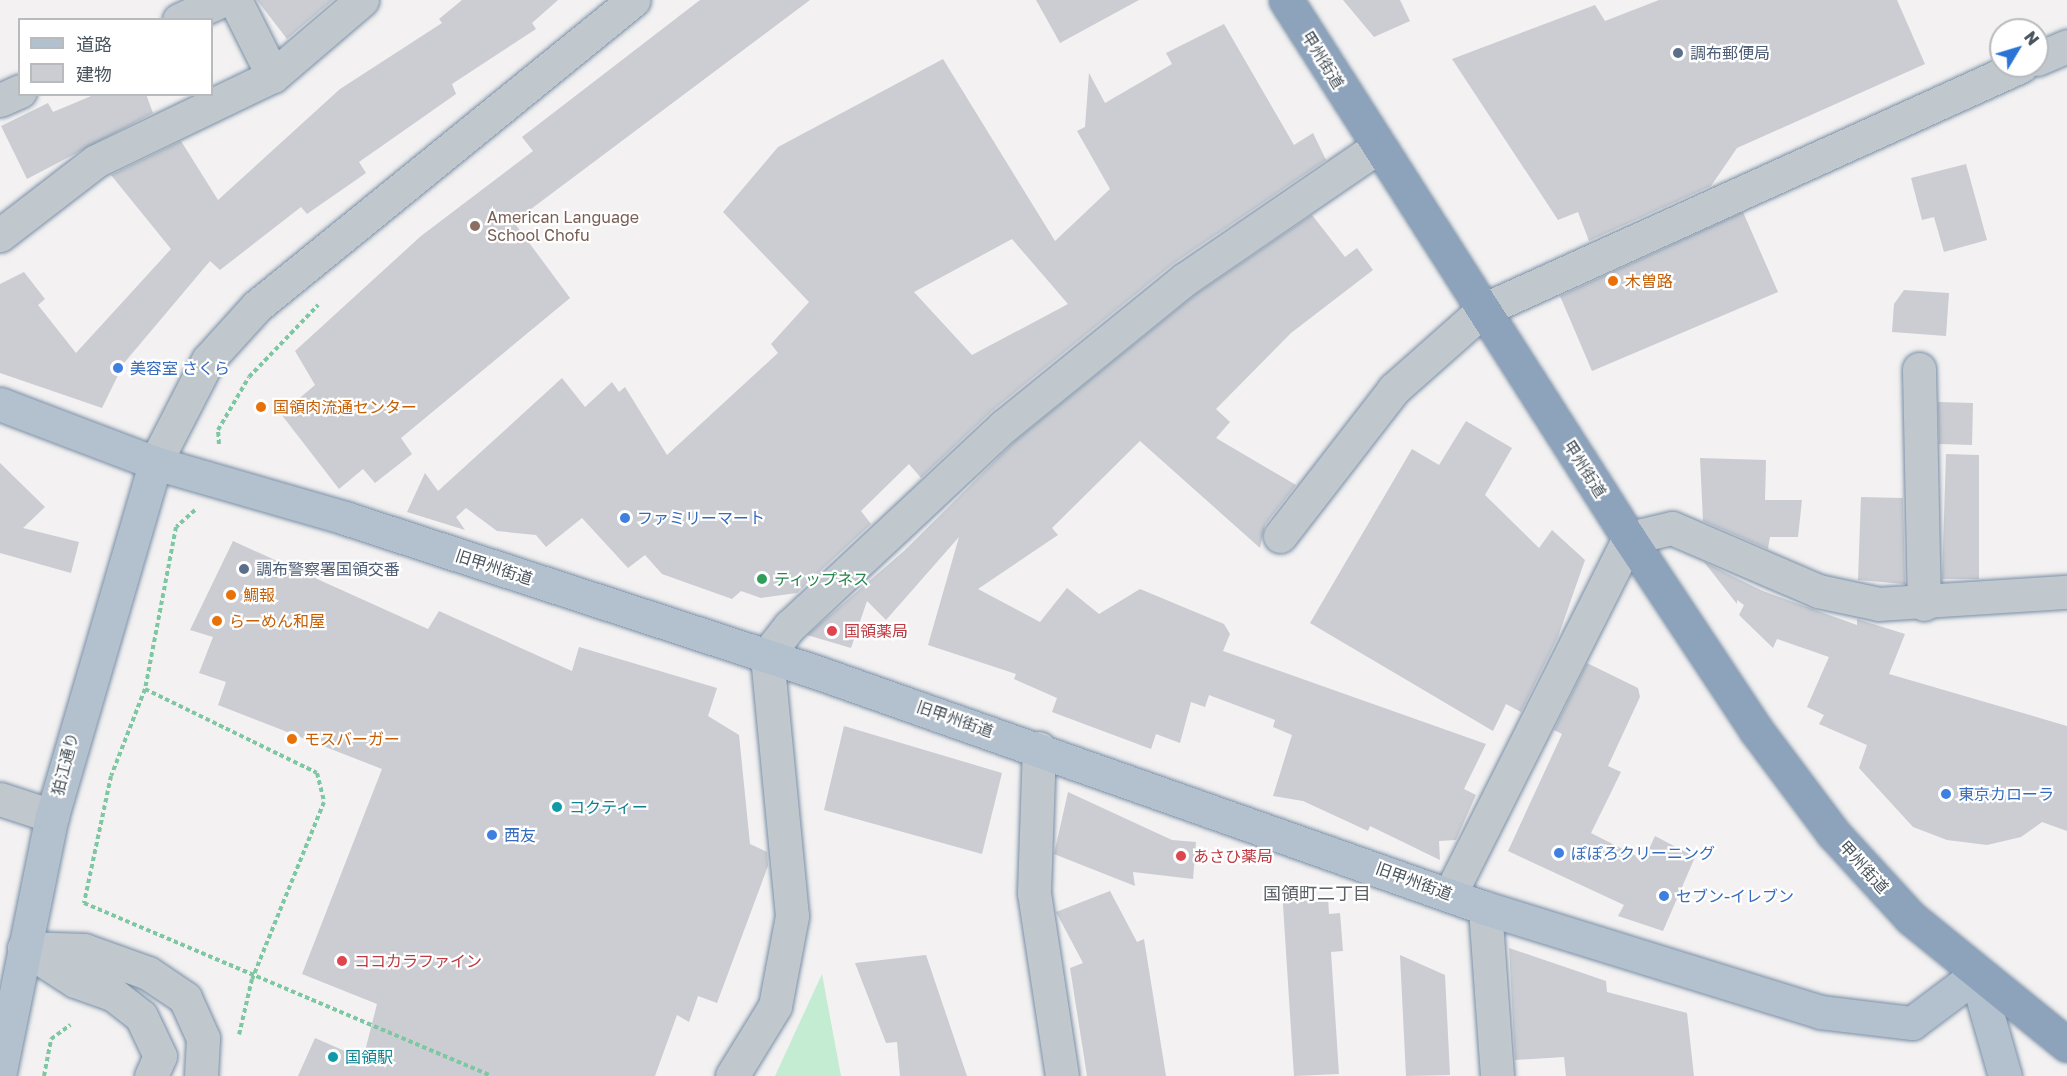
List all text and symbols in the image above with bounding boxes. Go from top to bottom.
legend [18,18,213,96]
north arrow [1989,18,2049,78]
text: N [2020,27,2043,49]
street label: 甲州街道 [1298,28,1348,92]
text: 道路 [76,33,112,55]
place label: 調布郵便局 [1690,43,1770,63]
marker: 調布郵便局 [1671,46,1685,60]
text: 建物 [76,63,112,85]
place label: American Language School Chofu [487,207,639,245]
marker: American Language School Chofu [468,219,482,233]
place label: 木曽路 [1625,271,1673,291]
marker: 木曽路 [1606,274,1620,288]
place label: 美容室 さくら [130,358,230,378]
marker: 美容室 さくら [111,361,125,375]
place label: 国領肉流通センター [273,397,417,417]
marker: 国領肉流通センター [254,400,268,414]
street label: 甲州街道 [1560,437,1610,501]
place label: ファミリーマート [637,508,765,528]
marker: ファミリーマート [618,511,632,525]
street label: 旧甲州街道 [453,546,535,588]
place label: 調布警察署国領交番 [256,559,400,579]
marker: 調布警察署国領交番 [237,562,251,576]
place label: ティップネス [774,569,870,589]
marker: ティップネス [755,572,769,586]
place label: 鯛報 [243,585,275,605]
marker: 鯛報 [224,588,238,602]
place label: らーめん和屋 [229,611,325,631]
marker: らーめん和屋 [210,614,224,628]
place label: 国領薬局 [844,621,908,641]
marker: 国領薬局 [825,624,839,638]
street label: 旧甲州街道 [914,697,996,741]
place label: モスバーガー [304,729,400,749]
street label: 狛江通り [48,731,82,797]
marker: モスバーガー [285,732,299,746]
place label: 東京カローラ [1958,784,2054,804]
marker: 東京カローラ [1939,787,1953,801]
place label: コクティー [569,797,649,817]
marker: コクティー [550,800,564,814]
place label: 西友 [504,825,536,845]
marker: 西友 [485,828,499,842]
street label: 甲州街道 [1835,837,1893,897]
place label: ぽぽろクリーニング [1571,843,1715,863]
place label: あさひ薬局 [1193,846,1273,866]
marker: ぽぽろクリーニング [1552,846,1566,860]
marker: あさひ薬局 [1174,849,1188,863]
street label: 旧甲州街道 [1373,858,1455,904]
district label: 国領町二丁目 [1263,882,1371,904]
place label: セブン-イレブン [1676,886,1794,906]
marker: セブン-イレブン [1657,889,1671,903]
place label: ココカラファイン [354,951,482,971]
marker: ココカラファイン [335,954,349,968]
place label: 国領駅 [345,1047,393,1067]
marker: 国領駅 [326,1050,340,1064]

